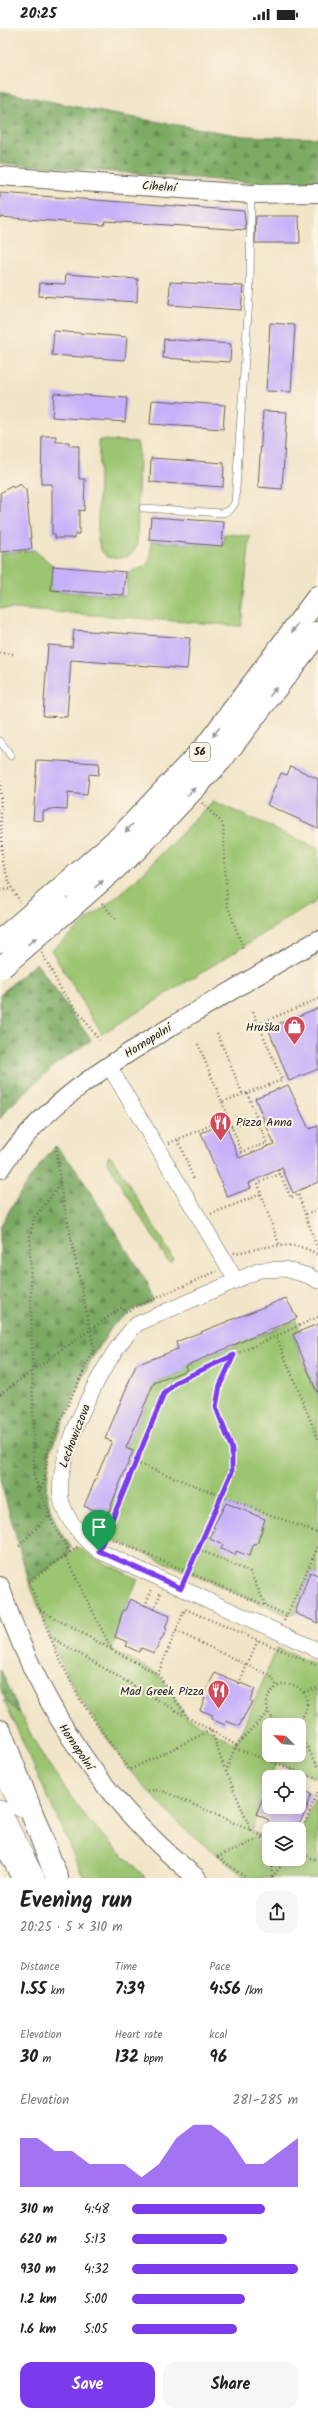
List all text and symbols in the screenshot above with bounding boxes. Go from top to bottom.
text: 20:25 [20,2,56,26]
street label: Cihelní [141,176,179,198]
one-way arrow [291,623,299,633]
one-way arrow [269,686,278,697]
one-way arrow [212,726,221,737]
road number: 56 [190,743,210,761]
one-way arrow [186,787,196,797]
one-way arrow [124,823,134,833]
one-way arrow [94,879,104,889]
one-way arrow [27,937,37,946]
shop icon: Hruška [282,1014,308,1047]
street label: Hornopolní [121,1018,177,1063]
place label: Hruška [246,1018,280,1037]
restaurant icon: Pizza Anna [208,1109,234,1142]
place label: Pizza Anna [236,1113,292,1132]
street label: Lechowiczova [54,1401,96,1471]
pin [82,1510,116,1551]
icon: arrive [88,1516,110,1538]
restaurant icon: Mad Greek Pizza [206,1678,232,1711]
place label: Mad Greek Pizza [120,1682,204,1701]
north arrow [262,1718,306,1762]
map controls [262,1718,306,1866]
street label: Hornopolní [53,1720,100,1776]
button: locate [262,1770,306,1814]
button: layers [262,1822,306,1866]
text: Evening run [20,1884,132,1919]
button: share [256,1891,298,1933]
text: 20:25 · 5 × 310 m [20,1917,123,1938]
text: Distance [20,1958,60,1976]
text: Time [115,1958,137,1976]
text: Pace [209,1958,230,1976]
text: 1.55 [20,1976,46,2003]
text: 7:39 [115,1976,145,2003]
text: 4:56 [209,1976,241,2003]
text: km [46,1982,65,2000]
text: /km [241,1982,263,2000]
text: Elevation [20,2026,62,2044]
text: Heart rate [115,2026,162,2044]
text: kcal [209,2026,227,2044]
text: 30 [20,2044,38,2071]
text: 132 [115,2044,139,2071]
text: 96 [209,2044,227,2071]
text: m [38,2050,51,2068]
text: bpm [139,2050,163,2068]
text: Elevation [20,2090,69,2111]
text: 281–285 m [233,2090,298,2111]
text: 310 m [20,2199,53,2220]
text: 4:48 [84,2199,109,2220]
text: 620 m [20,2229,57,2250]
text: 5:13 [84,2229,106,2250]
text: 930 m [20,2259,56,2280]
text: 4:32 [84,2259,109,2280]
text: 1.2 km [20,2289,57,2310]
text: 5:00 [84,2289,107,2310]
text: 1.6 km [20,2319,56,2340]
text: 5:05 [84,2319,108,2340]
button: Save [20,2362,155,2408]
button: Share [163,2362,298,2408]

